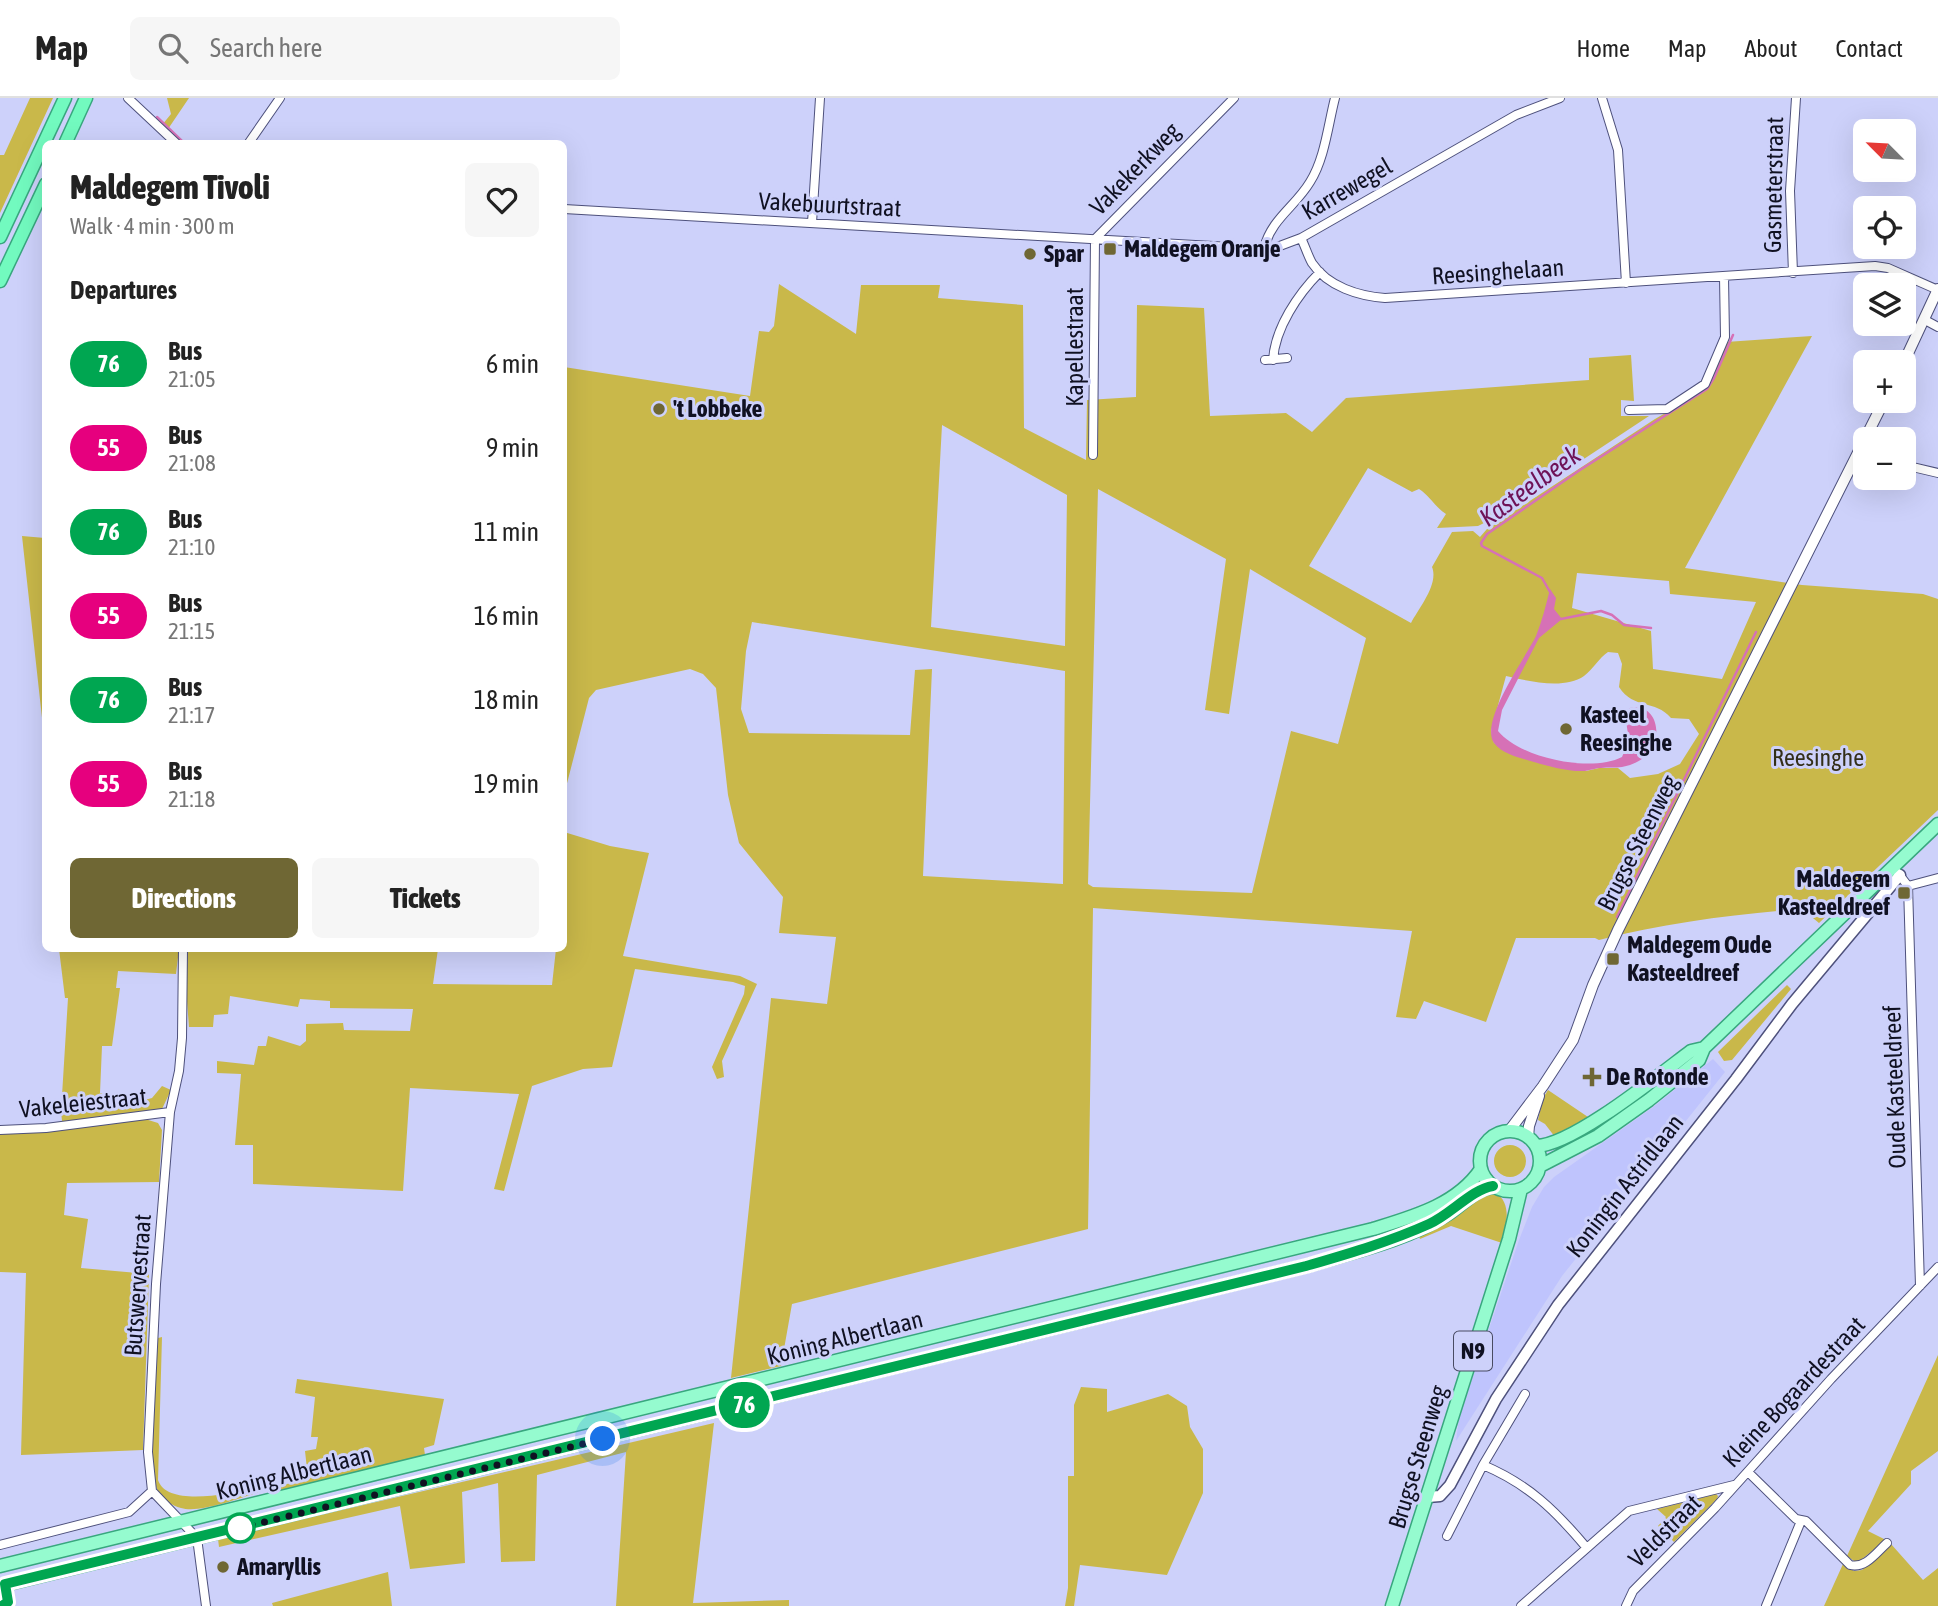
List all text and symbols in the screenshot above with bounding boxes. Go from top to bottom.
search box [130,17,620,80]
text: Map [35,29,88,67]
icon: search [154,29,192,67]
text: Search here [210,33,322,63]
text: Home [1576,35,1630,62]
text: Map [1668,35,1706,62]
text: About [1744,35,1797,62]
text: Contact [1835,35,1903,62]
street label: Gasmeterstraat [1759,116,1788,253]
street label: Vakekerkweg [1084,117,1185,220]
north arrow [1853,119,1916,182]
map controls [1853,119,1916,490]
street label: Karrewegel [1297,152,1397,225]
button: heart [465,163,539,237]
text: Maldegem Tivoli [70,168,270,206]
street label: Vakebuurtstraat [758,187,902,222]
button: locate [1853,196,1916,259]
text: Walk · 4 min · 300 m [70,213,234,239]
place label: Maldegem Oranje [1124,235,1281,262]
place label: Spar [1044,240,1085,267]
marker: Maldegem Oranje [1102,241,1118,257]
marker: Spar [1022,246,1038,262]
street label: Reesinghelaan [1431,253,1565,290]
button: layers [1853,273,1916,336]
text: Departures [70,275,177,305]
street label: Kapellestraat [1061,287,1088,407]
text: Bus [168,336,202,366]
text: 6 min [486,349,539,379]
text: 76 [97,350,120,377]
button: + [1853,350,1916,413]
text: 21:05 [168,366,216,392]
place label: 't Lobbeke [673,395,762,422]
marker: 't Lobbeke [651,401,667,417]
text: Bus [168,420,202,450]
button: − [1853,427,1916,490]
text: 9 min [486,433,539,463]
text: 55 [97,434,120,461]
water label: Kasteelbeek [1474,439,1587,533]
text: 21:08 [168,450,216,476]
text: Bus [168,504,202,534]
text: 11 min [474,517,539,547]
text: 76 [97,518,120,545]
text: 21:10 [168,534,215,560]
text: Bus [168,588,202,618]
text: 16 min [474,601,539,631]
text: 55 [97,602,120,629]
text: 21:15 [168,618,215,644]
text: Bus [168,672,202,702]
text: 18 min [474,685,539,715]
text: 76 [97,686,120,713]
place label: Kasteel Reesinghe [1580,701,1672,756]
text: 21:17 [168,702,215,728]
marker: Kasteel Reesinghe [1558,721,1574,737]
park label: Reesinghe [1772,744,1864,771]
text: Bus [168,756,202,786]
text: 19 min [474,769,539,799]
text: 55 [97,770,120,797]
street label: Brugse Steenweg [1592,770,1684,915]
text: 21:18 [168,786,215,812]
button: Directions [70,858,298,938]
button: Tickets [312,858,539,938]
place label: Maldegem Kasteeldreef [1778,865,1890,920]
marker: Maldegem Kasteeldreef [1896,885,1912,901]
place label: Maldegem Oude Kasteeldreef [1627,931,1772,986]
marker: Maldegem Oude Kasteeldreef [1605,951,1621,967]
street label: Oude Kasteeldreef [1878,1005,1911,1169]
place label: De Rotonde [1606,1063,1709,1090]
marker: De Rotonde [1584,1069,1600,1085]
street label: Vakeleiestraat [18,1082,148,1123]
street label: Koningin Astridlaan [1561,1109,1689,1262]
street label: Butswervestraat [119,1213,156,1357]
street label: Koning Albertlaan [764,1305,925,1370]
street label: Kleine Bogaardestraat [1717,1311,1870,1472]
road number: N9 [1454,1332,1492,1370]
street label: Brugse Steenweg [1383,1381,1452,1532]
line badge: 76 [712,1382,776,1428]
text: 76 [733,1391,755,1418]
your location [585,1421,620,1456]
street label: Koning Albertlaan [213,1440,374,1505]
street label: Veldstraat [1623,1489,1706,1572]
unlabelled marker [225,1513,255,1543]
place label: Amaryllis [236,1553,321,1580]
marker: Amaryllis [215,1559,231,1575]

